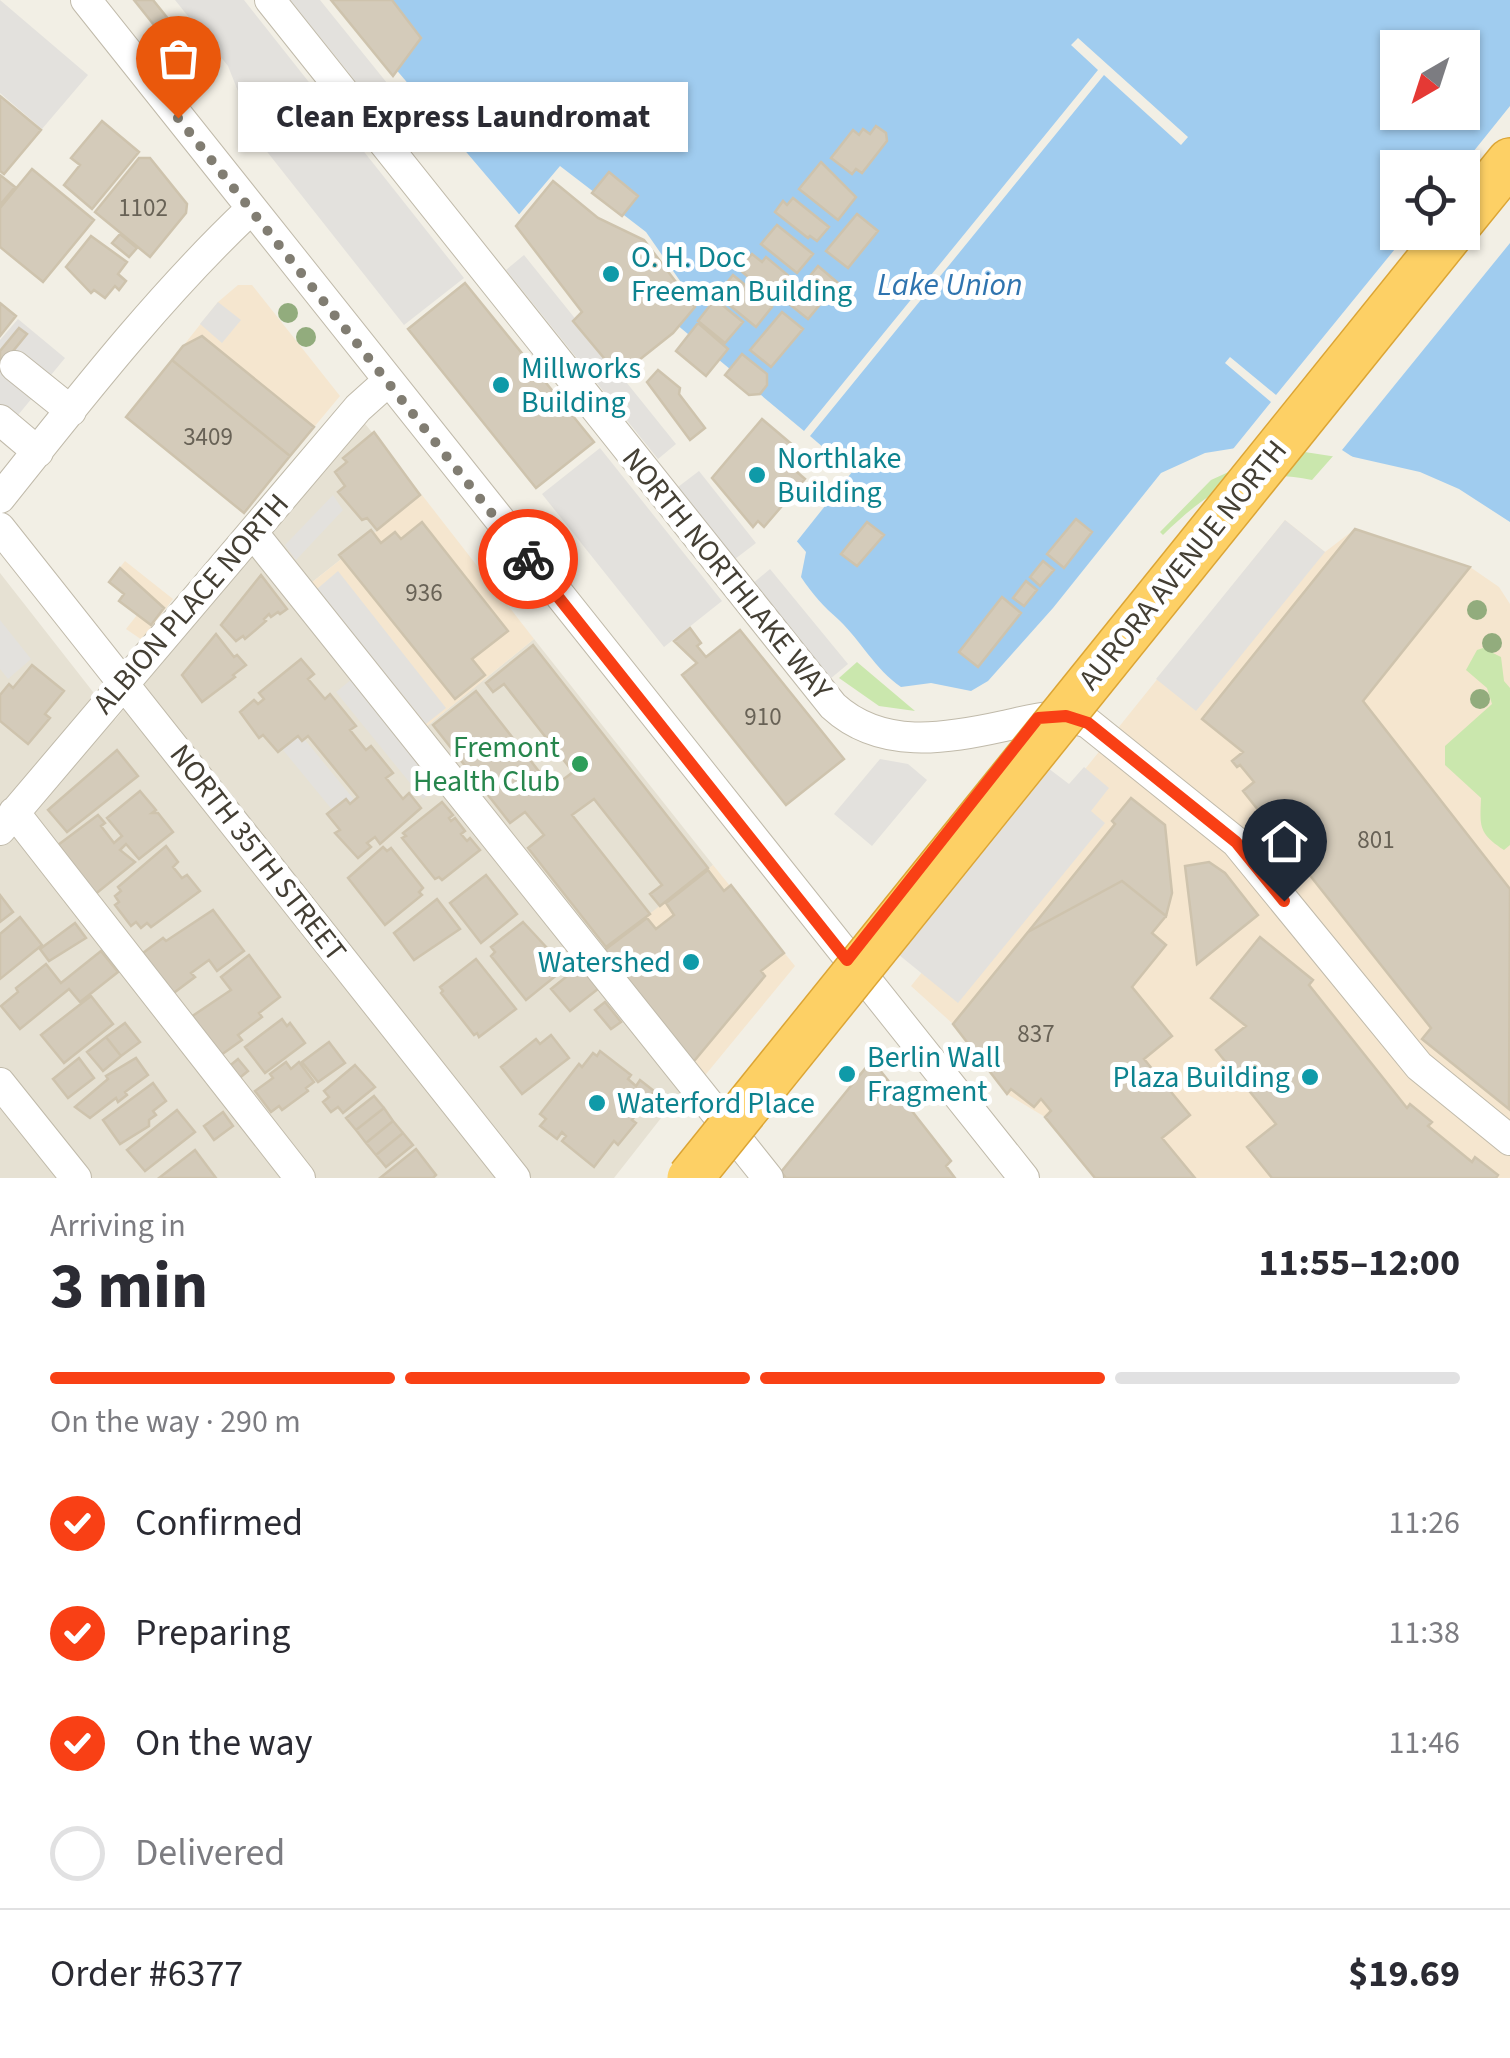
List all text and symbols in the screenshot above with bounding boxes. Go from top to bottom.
pin [136,16,221,119]
north arrow [1380,30,1480,130]
map controls [1380,30,1480,250]
icon: bag [151,31,206,86]
callout: Clean Express Laundromat [238,83,688,153]
text: Clean Express Laundromat [276,94,650,140]
button: locate [1380,150,1480,250]
house number: 1102 [118,190,168,226]
place label: O. H. Doc Freeman Building [631,236,852,313]
water label: Lake Union [877,262,1023,308]
marker: O. H. Doc Freeman Building [600,263,622,285]
place label: Millworks Building [521,347,641,424]
marker: Millworks Building [490,374,512,396]
house number: 3409 [183,419,233,455]
street label: AURORA AVENUE NORTH [1069,431,1297,699]
place label: Northlake Building [777,437,902,514]
street label: NORTH NORTHLAKE WAY [612,439,843,710]
marker: Northlake Building [746,464,768,486]
street label: ALBION PLACE NORTH [83,484,299,724]
courier [478,509,578,609]
icon: bike [501,532,556,587]
house number: 936 [405,575,443,611]
house number: 910 [744,699,782,735]
place label: Fremont Health Club [413,726,560,803]
street label: NORTH 35TH STREET [159,735,357,971]
marker: Fremont Health Club [569,753,591,775]
pin [1242,799,1327,902]
icon: home [1257,814,1312,869]
house number: 801 [1357,822,1395,858]
place label: Watershed [538,941,671,984]
marker: Watershed [680,951,702,973]
house number: 837 [1017,1016,1055,1052]
place label: Berlin Wall Fragment [867,1036,1001,1113]
place label: Plaza Building [1113,1056,1290,1099]
marker: Berlin Wall Fragment [836,1063,858,1085]
marker: Plaza Building [1299,1066,1321,1088]
place label: Waterford Place [617,1082,815,1125]
marker: Waterford Place [586,1092,608,1114]
text: Arriving in [50,1203,186,1249]
text: 11:55–12:00 [1258,1236,1460,1290]
text: 3 min [50,1240,208,1333]
text: On the way · 290 m [50,1399,301,1445]
icon: check [50,1496,105,1551]
text: Confirmed [135,1496,303,1550]
text: 11:26 [1388,1500,1460,1546]
icon: check [50,1606,105,1661]
text: Preparing [135,1606,290,1660]
text: 11:38 [1388,1610,1460,1656]
icon: check [50,1716,105,1771]
text: On the way [135,1716,312,1770]
text: 11:46 [1388,1720,1460,1766]
text: Delivered [135,1826,285,1880]
text: Order #6377 [50,1947,243,2001]
text: $19.69 [1348,1947,1460,2001]

